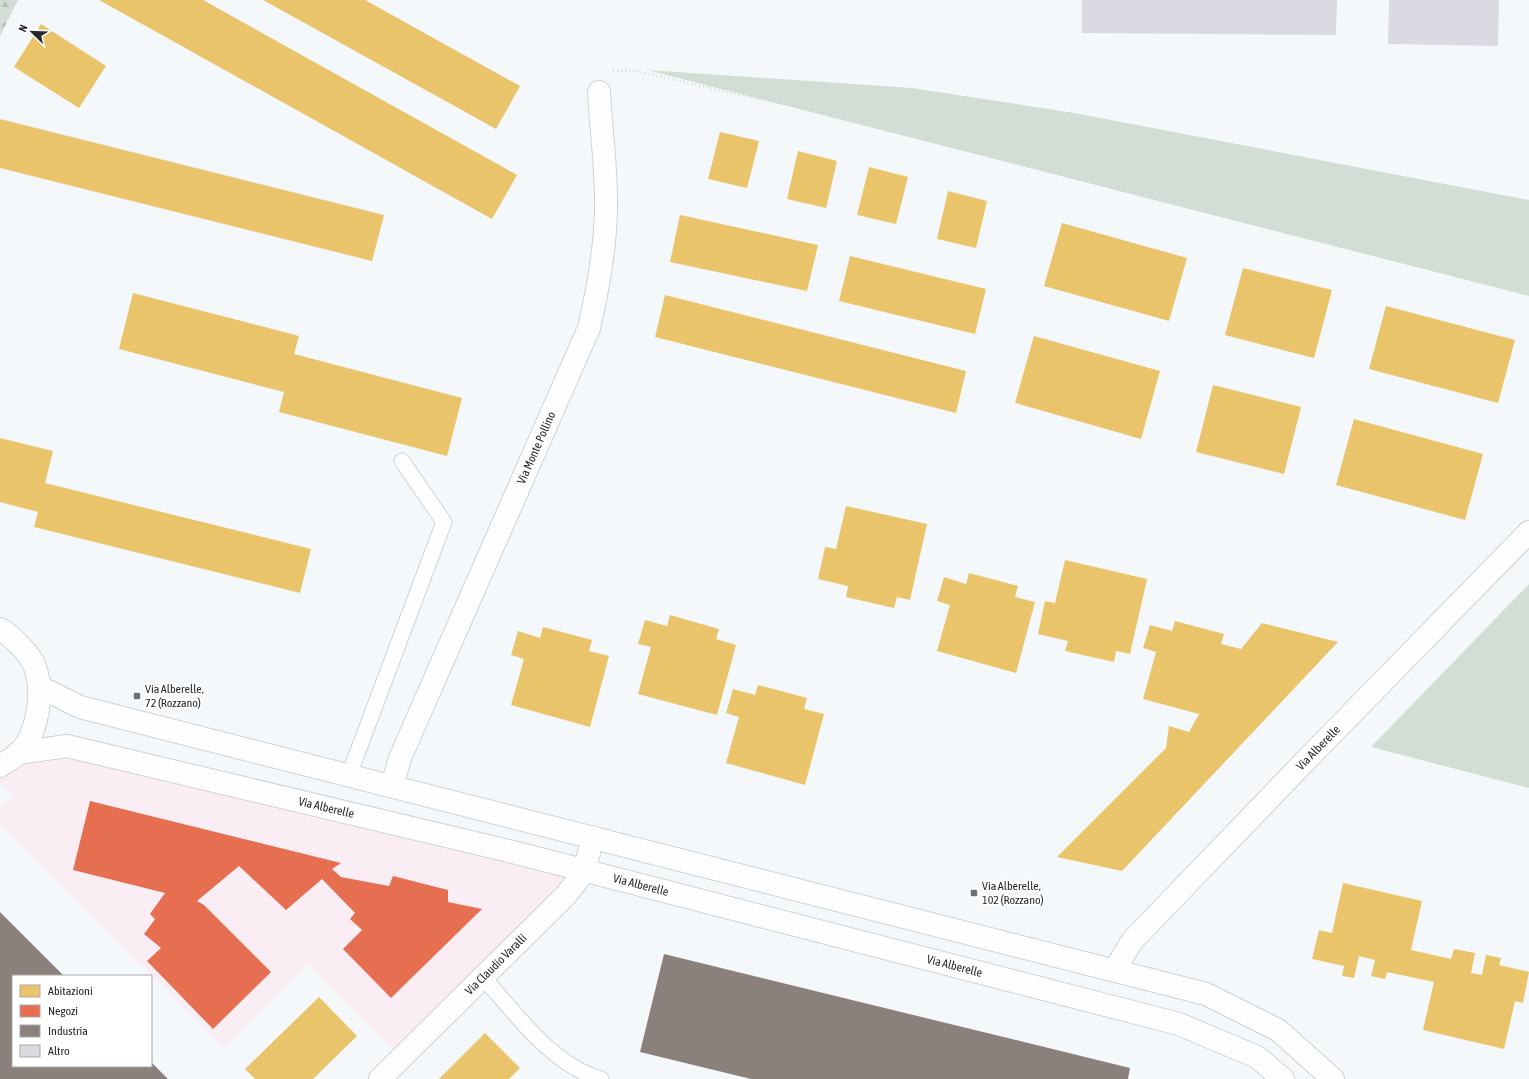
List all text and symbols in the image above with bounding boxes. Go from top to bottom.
north arrow [12,12,52,52]
text: N [16,23,30,33]
street label: Via Monte Pollino [514,409,559,486]
place label: Via Alberelle, 72 (Rozzano) [145,682,204,710]
marker: Via Alberelle, 72 (Rozzano) [132,691,142,701]
street label: Via Alberelle [1293,722,1343,773]
street label: Via Alberelle [297,794,356,821]
street label: Via Alberelle [612,871,670,899]
place label: Via Alberelle, 102 (Rozzano) [982,879,1044,907]
marker: Via Alberelle, 102 (Rozzano) [969,888,979,898]
street label: Via Claudio Varalli [462,931,530,998]
street label: Via Alberelle [925,952,984,980]
legend [12,975,152,1067]
text: Abitazioni [48,984,93,998]
text: Negozi [48,1004,78,1018]
text: Industria [48,1024,88,1038]
text: Altro [48,1044,70,1058]

